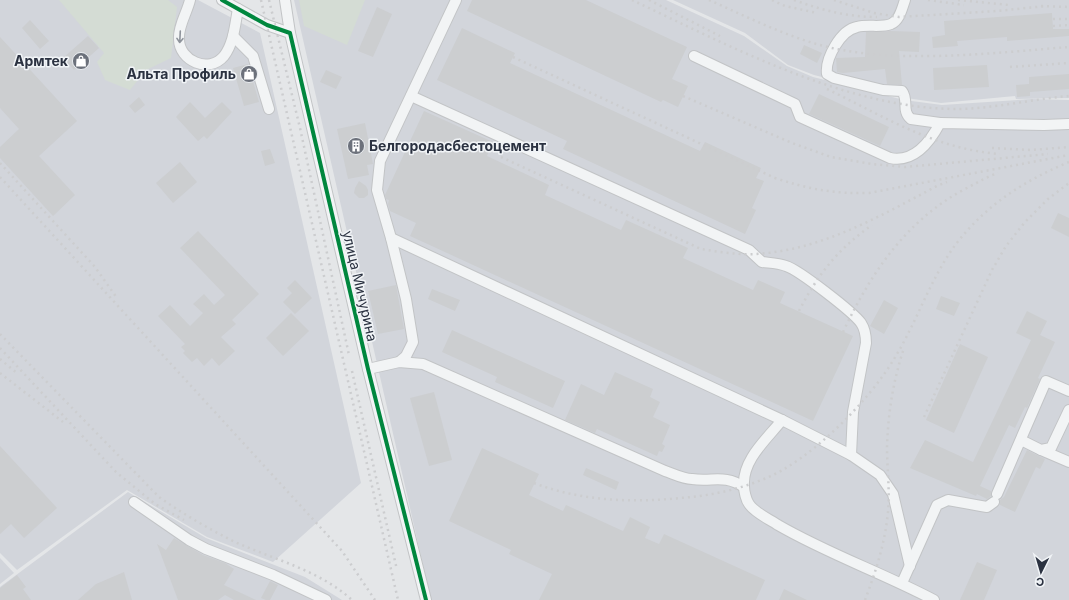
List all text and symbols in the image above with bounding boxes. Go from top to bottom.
one-way arrow [176,30,183,43]
shop icon: Армтек [71,51,91,71]
place label: Армтек [14,52,69,69]
shop icon: Альта Профиль [239,64,259,84]
place label: Альта Профиль [126,65,236,82]
building icon: Белгородасбестоцемент [346,136,366,156]
place label: Белгородасбестоцемент [369,137,546,154]
street label: улица Мичурина [339,229,382,343]
north arrow [1021,552,1061,592]
text: С [1035,575,1045,589]

